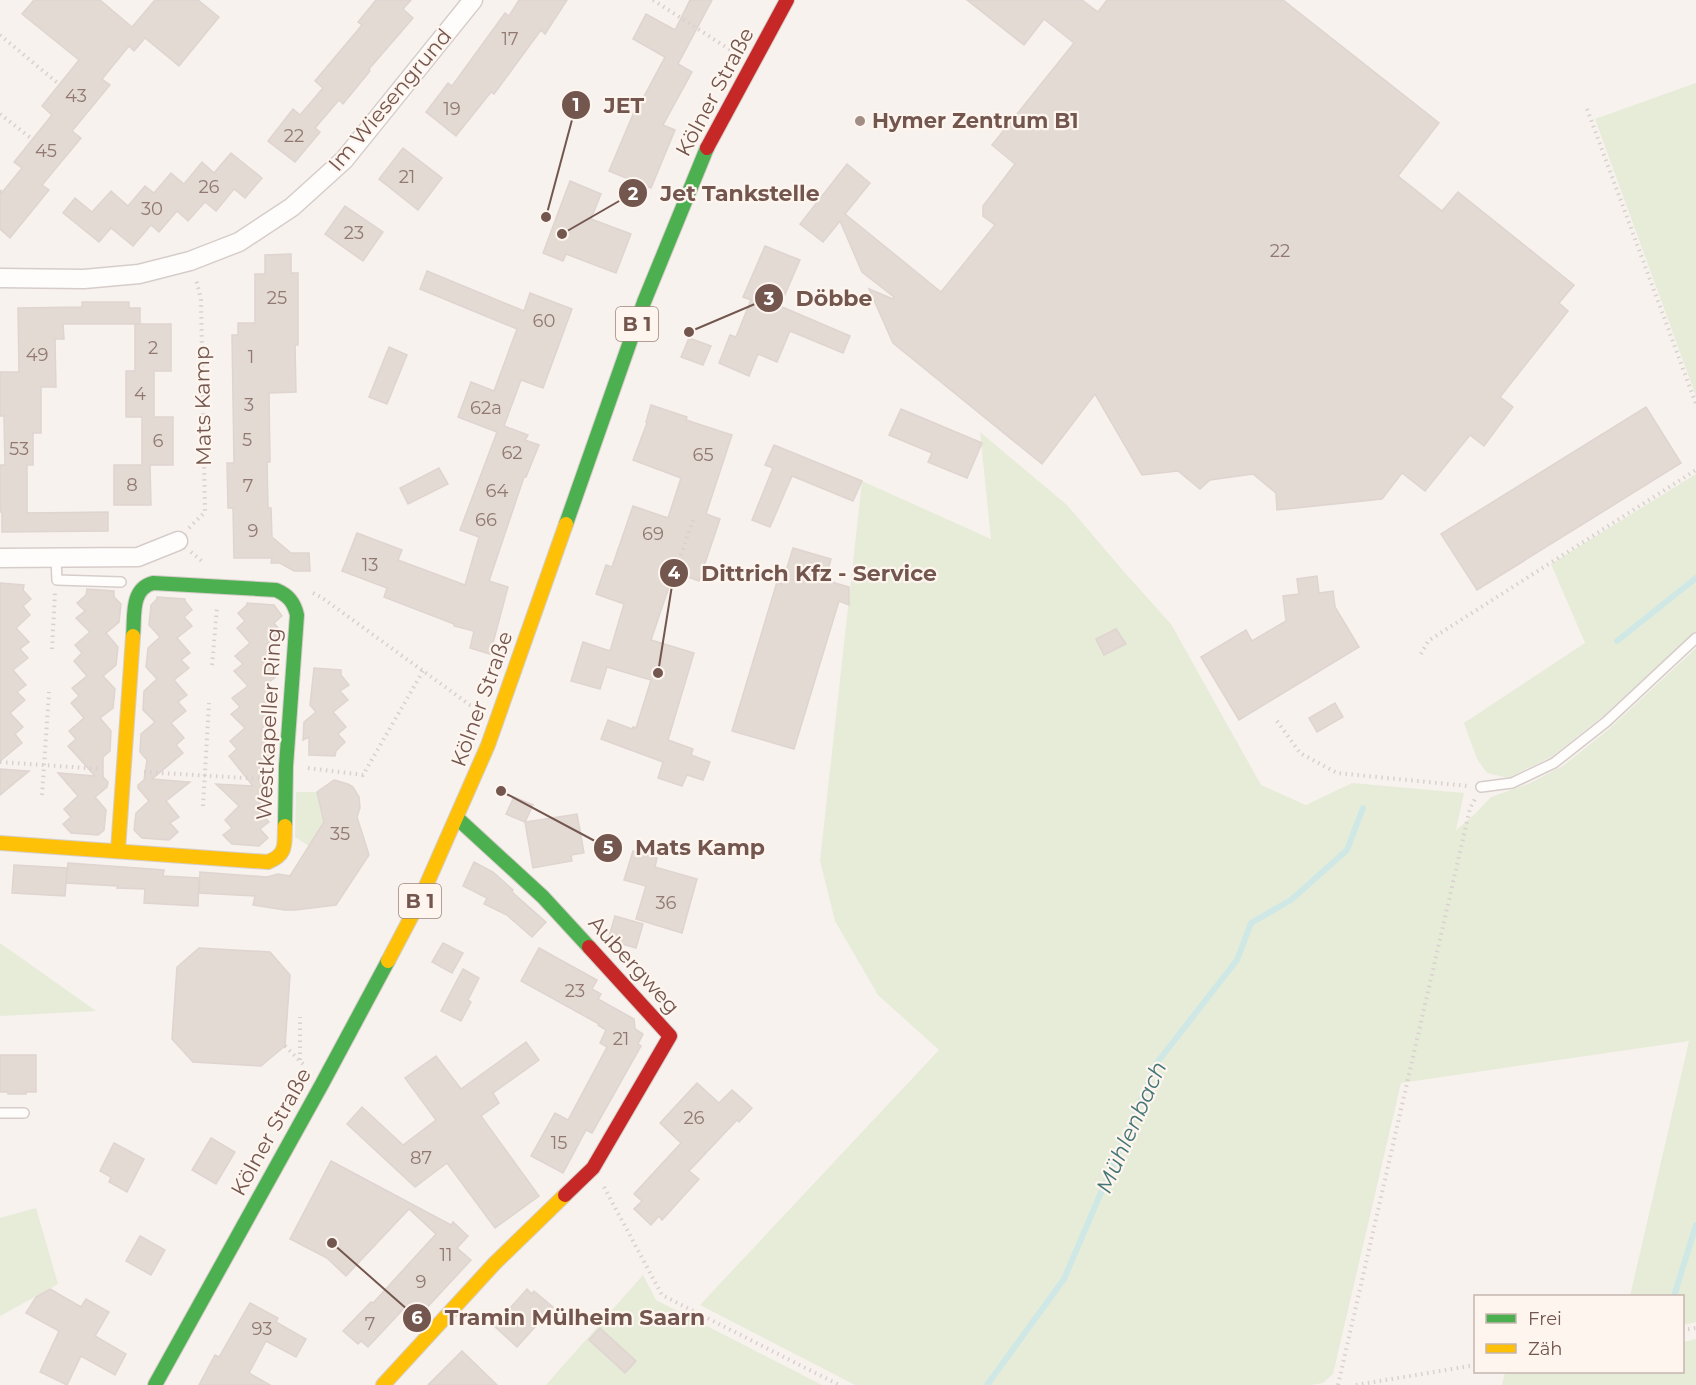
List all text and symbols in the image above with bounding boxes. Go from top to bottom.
street label: Kölner Straße [670,23,759,160]
street label: Im Wiesengrund [323,24,456,176]
house number: 17 [501,28,519,50]
house number: 43 [65,85,87,107]
callout: JET [561,85,656,125]
text: JET [603,92,645,119]
text: 1 [572,94,580,116]
house number: 19 [443,98,461,120]
place label: Hymer Zentrum B1 [872,108,1078,133]
marker: Hymer Zentrum B1 [853,114,867,128]
house number: 22 [284,125,304,147]
house number: 45 [35,140,57,162]
house number: 21 [399,166,415,188]
callout: Jet Tankstelle [618,173,831,213]
house number: 26 [198,176,220,198]
text: Jet Tankstelle [659,180,820,207]
text: 2 [628,183,639,205]
house number: 30 [141,198,163,220]
house number: 23 [344,222,364,244]
house number: 22 [1270,240,1290,262]
callout: Döbbe [754,278,885,318]
text: Döbbe [796,285,873,312]
house number: 25 [267,287,287,309]
text: 3 [763,288,775,310]
road number: B 1 [616,307,658,341]
house number: 60 [533,310,555,332]
house number: 2 [148,337,158,359]
house number: 49 [26,344,48,366]
street label: Mats Kamp [189,346,216,466]
house number: 1 [248,346,254,368]
house number: 4 [134,383,146,405]
house number: 3 [244,394,254,416]
house number: 62a [470,397,502,419]
house number: 5 [242,429,252,451]
house number: 6 [153,430,164,452]
house number: 53 [9,438,29,460]
house number: 62 [501,442,523,464]
house number: 65 [692,444,714,466]
house number: 8 [126,474,138,496]
house number: 7 [243,475,253,497]
house number: 64 [486,480,509,502]
house number: 66 [475,509,497,531]
house number: 9 [248,520,259,542]
house number: 69 [642,523,664,545]
callout: Dittrich Kfz - Service [659,553,949,593]
house number: 13 [362,554,378,576]
text: Dittrich Kfz - Service [701,560,937,587]
text: 4 [668,562,681,584]
street label: Westkapeller Ring [251,627,286,821]
street label: Kölner Straße [445,628,518,770]
house number: 35 [330,823,350,845]
callout: Mats Kamp [593,828,777,868]
text: Mats Kamp [635,834,765,861]
text: 5 [603,837,614,859]
road number: B 1 [399,884,441,918]
house number: 36 [655,892,677,914]
street label: Aubergweg [584,910,685,1019]
house number: 23 [565,980,585,1002]
house number: 21 [613,1028,629,1050]
water label: Mühlenbach [1090,1057,1173,1197]
street label: Kölner Straße [225,1064,316,1200]
house number: 26 [683,1107,705,1129]
house number: 15 [551,1132,567,1154]
house number: 87 [410,1147,432,1169]
house number: 11 [440,1244,453,1266]
house number: 9 [416,1271,427,1293]
legend [1474,1295,1684,1373]
callout: Tramin Mülheim Saarn [402,1298,717,1338]
text: Tramin Mülheim Saarn [445,1304,705,1331]
text: 6 [411,1307,423,1329]
text: Frei [1528,1308,1562,1330]
house number: 7 [365,1313,375,1335]
house number: 93 [252,1318,272,1340]
text: Zäh [1528,1338,1563,1360]

